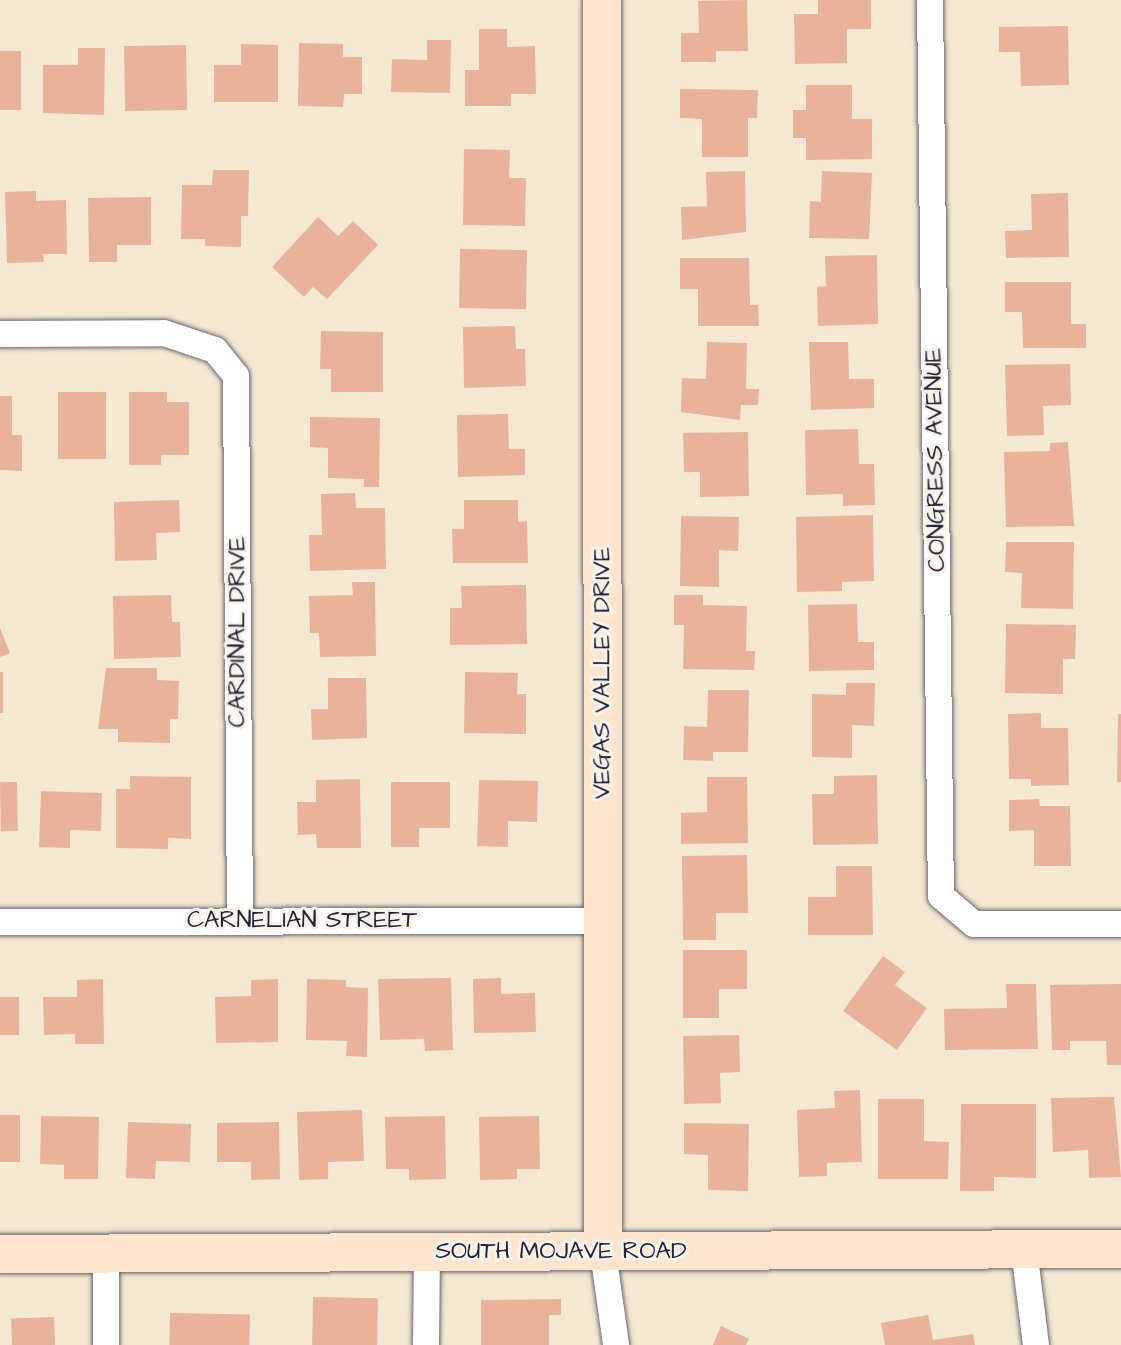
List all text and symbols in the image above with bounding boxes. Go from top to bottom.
street label: CONGRESS AVENUE [920,348,952,572]
street label: CARDINAL DRIVE [224,537,252,727]
street label: VEGAS VALLEY DRIVE [589,547,617,799]
street label: CARNELIAN STREET [187,907,417,935]
street label: SOUTH MOJAVE ROAD [435,1238,687,1266]

